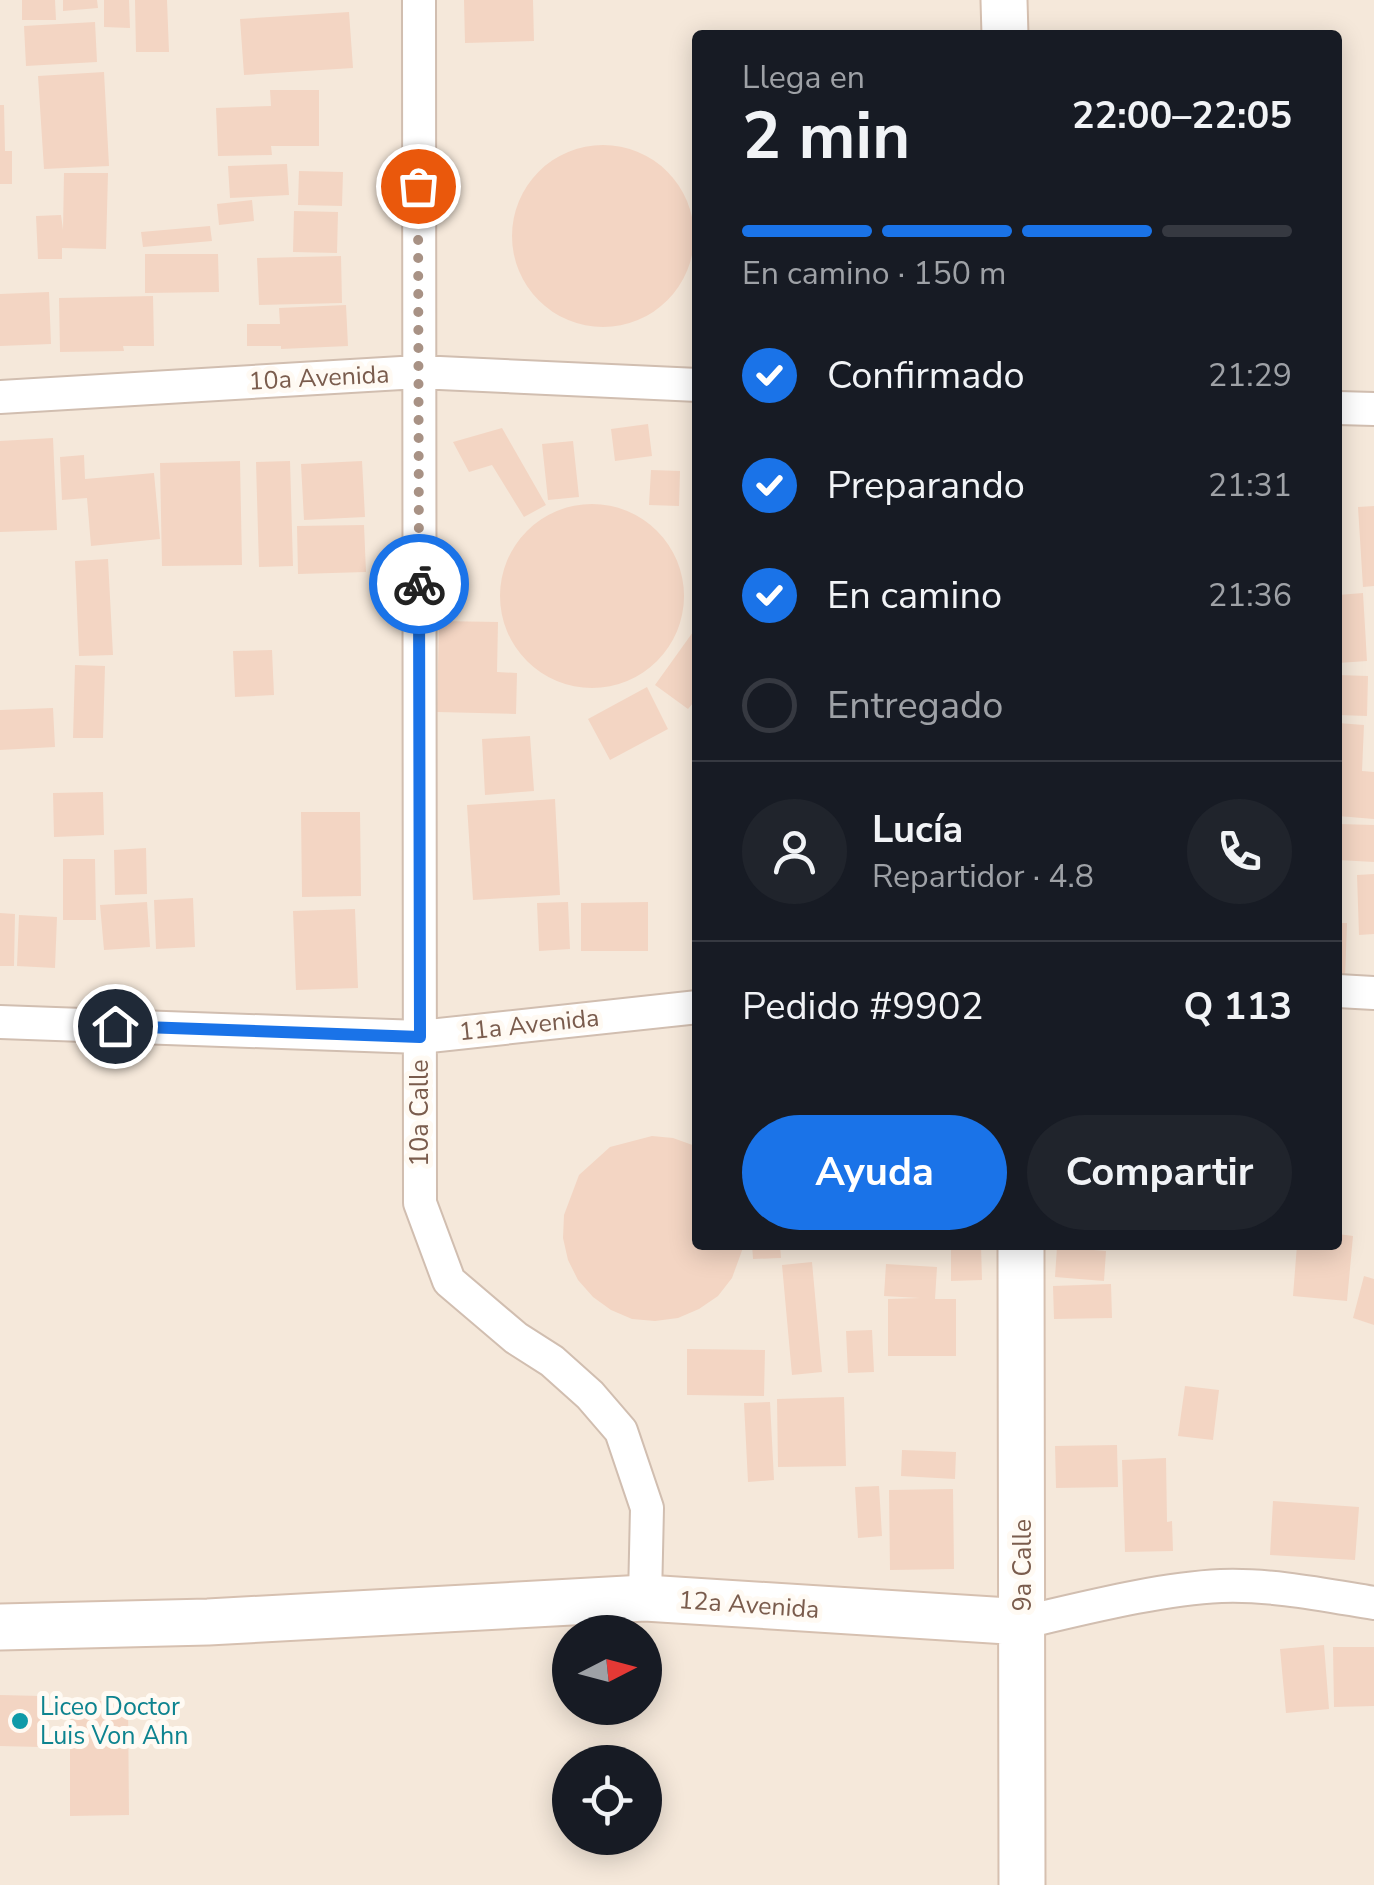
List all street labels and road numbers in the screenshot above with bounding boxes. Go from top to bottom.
street label: 10a Avenida [248,357,390,399]
street label: 11a Avenida [457,1001,601,1049]
street label: 10a Calle [403,1059,437,1167]
street label: 9a Calle [1006,1519,1040,1611]
street label: 12a Avenida [677,1583,821,1627]

